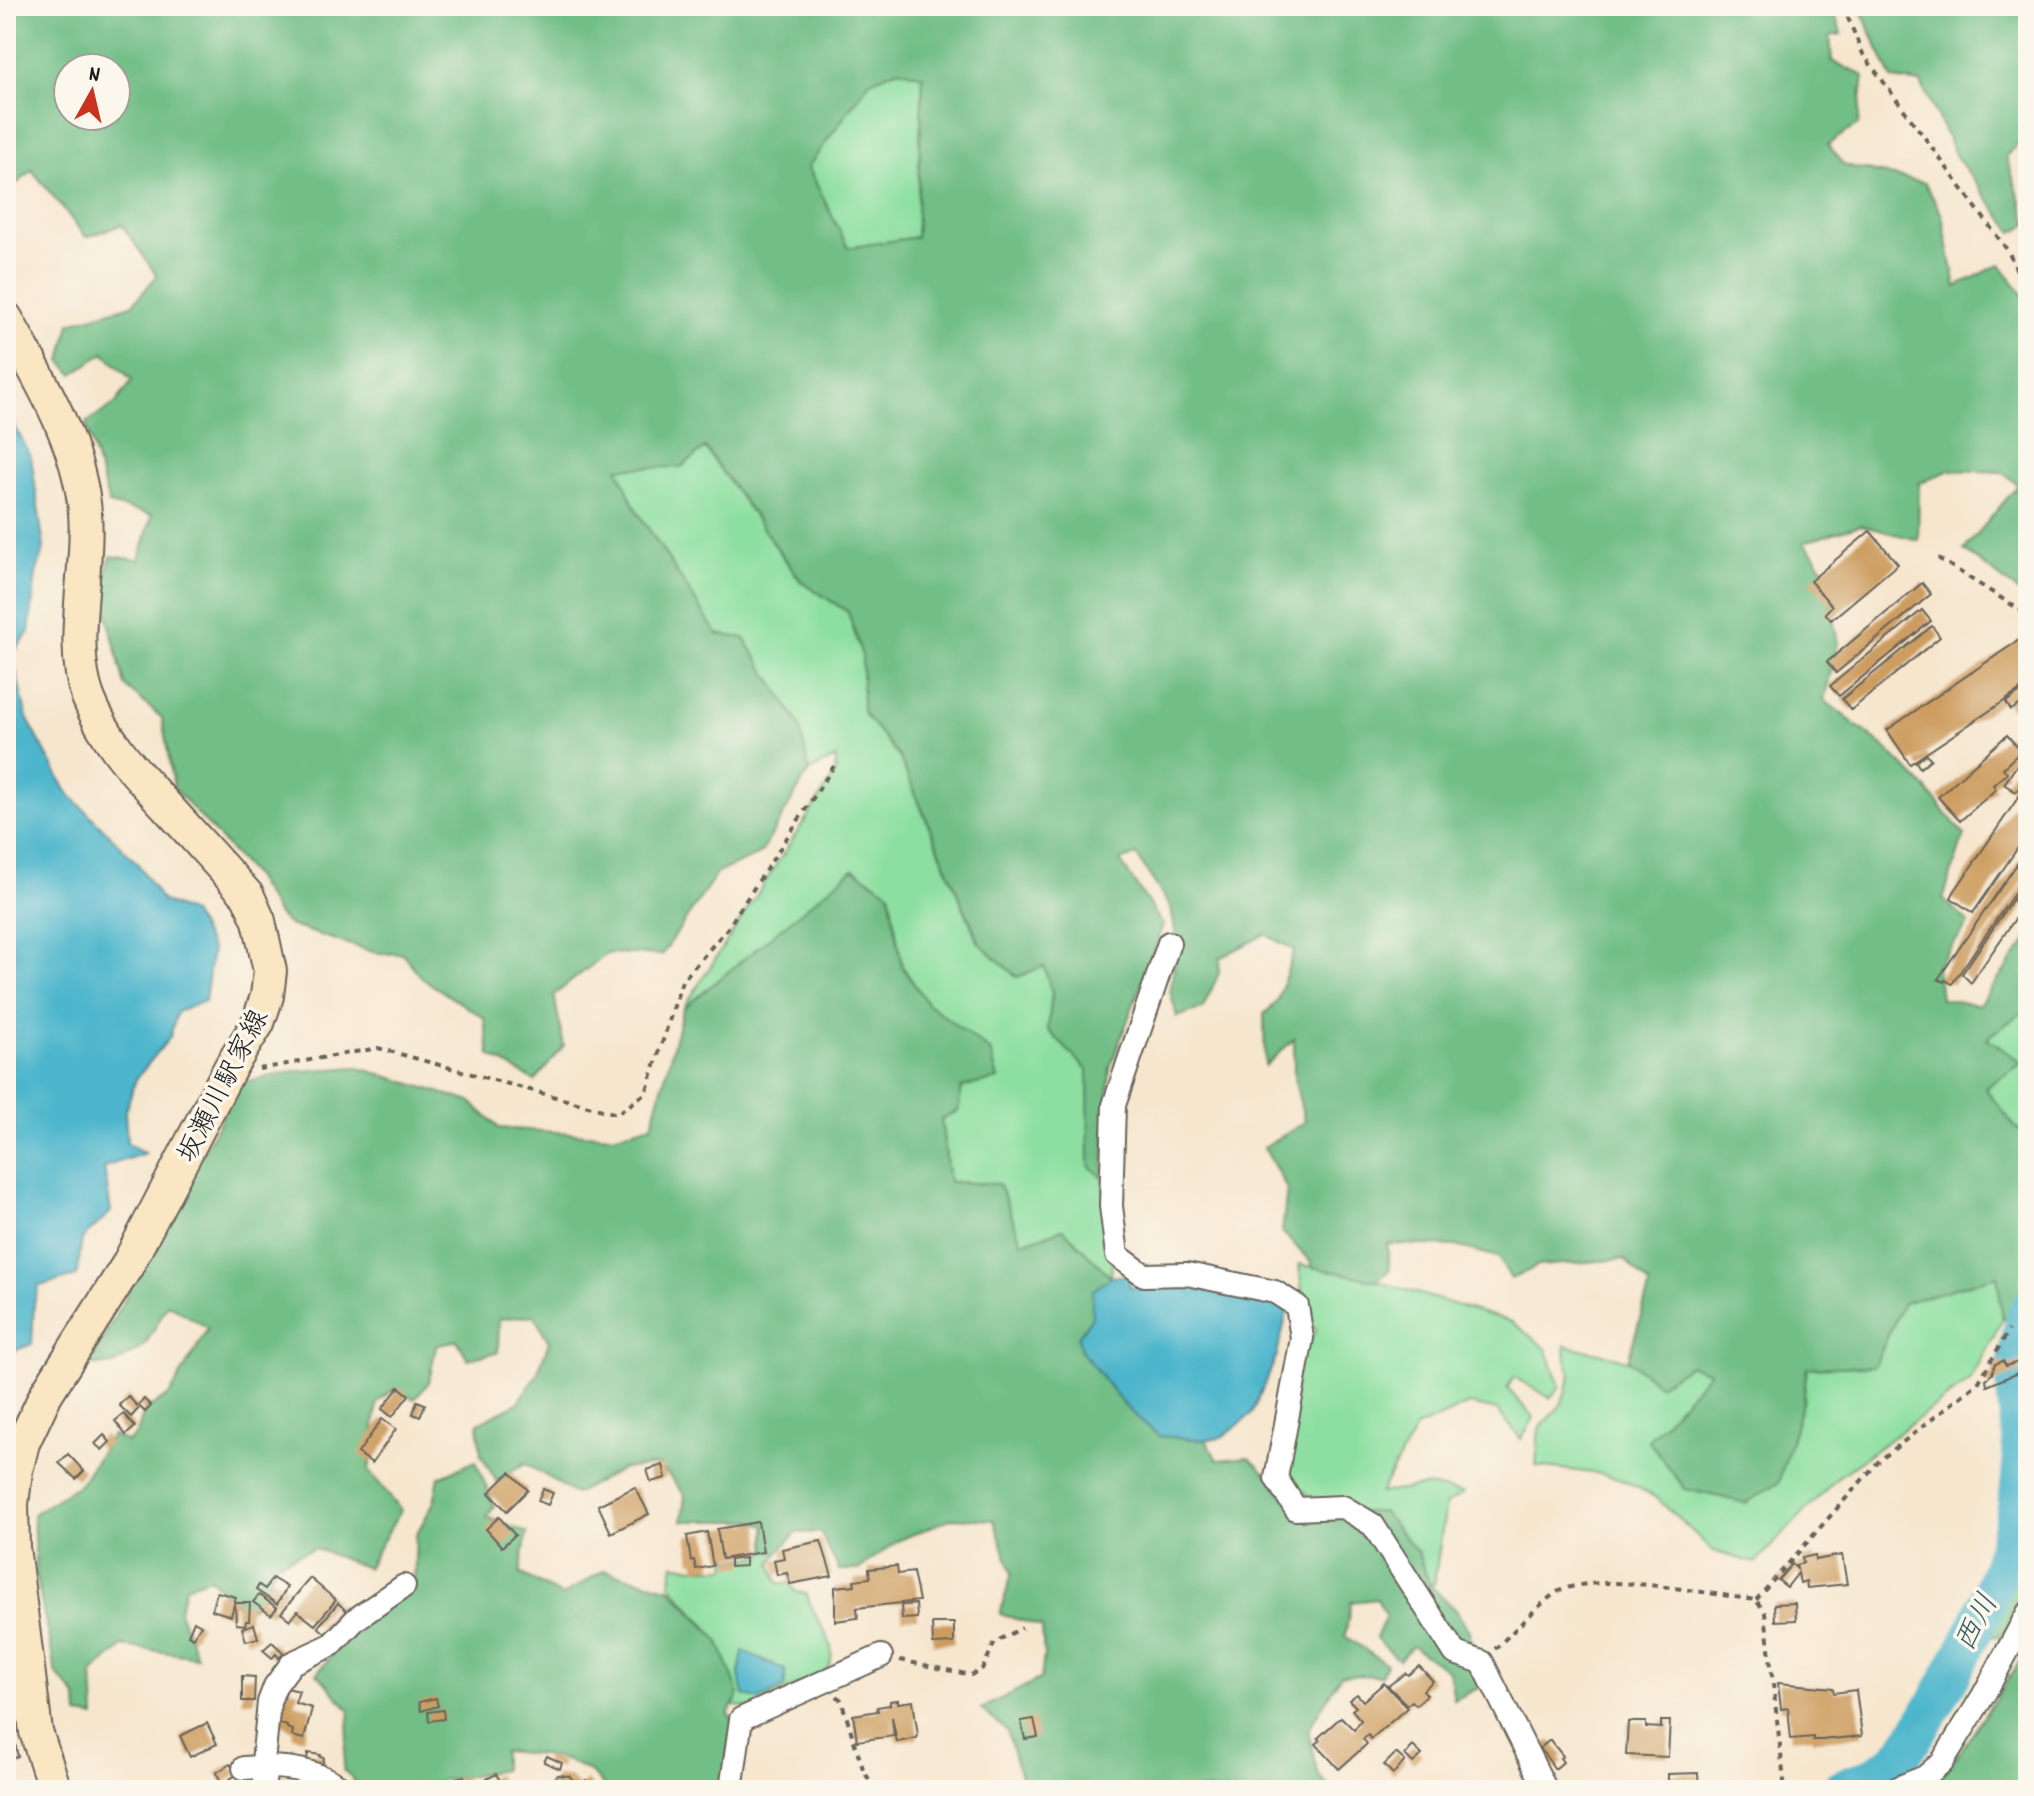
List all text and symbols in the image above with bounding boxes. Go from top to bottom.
north arrow [52,52,132,132]
text: N [87,60,102,92]
street label: 坂瀬川駅家線 [169,1003,281,1171]
water label: 西川 [1946,1588,2012,1661]

